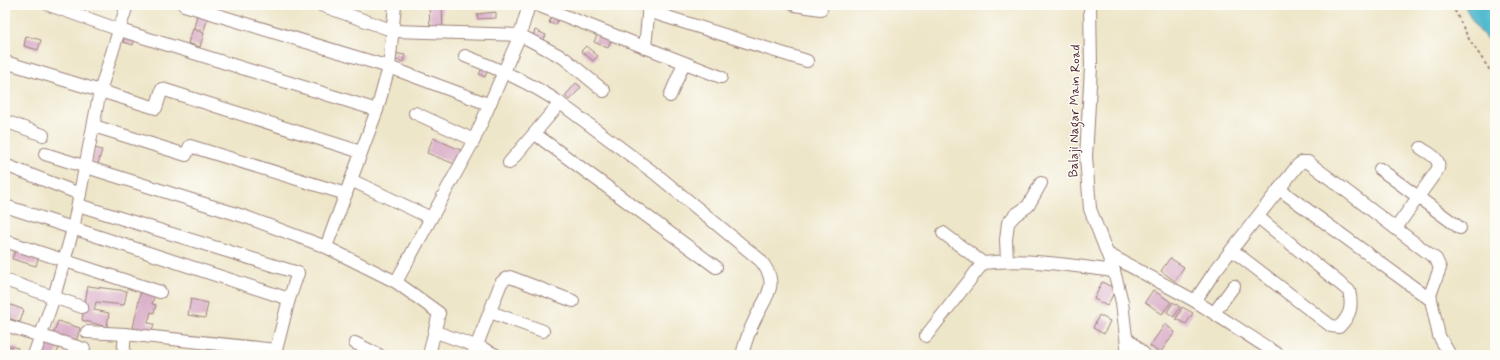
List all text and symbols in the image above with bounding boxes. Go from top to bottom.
street label: Balaji Nagar Main Road [1065,44,1087,178]

